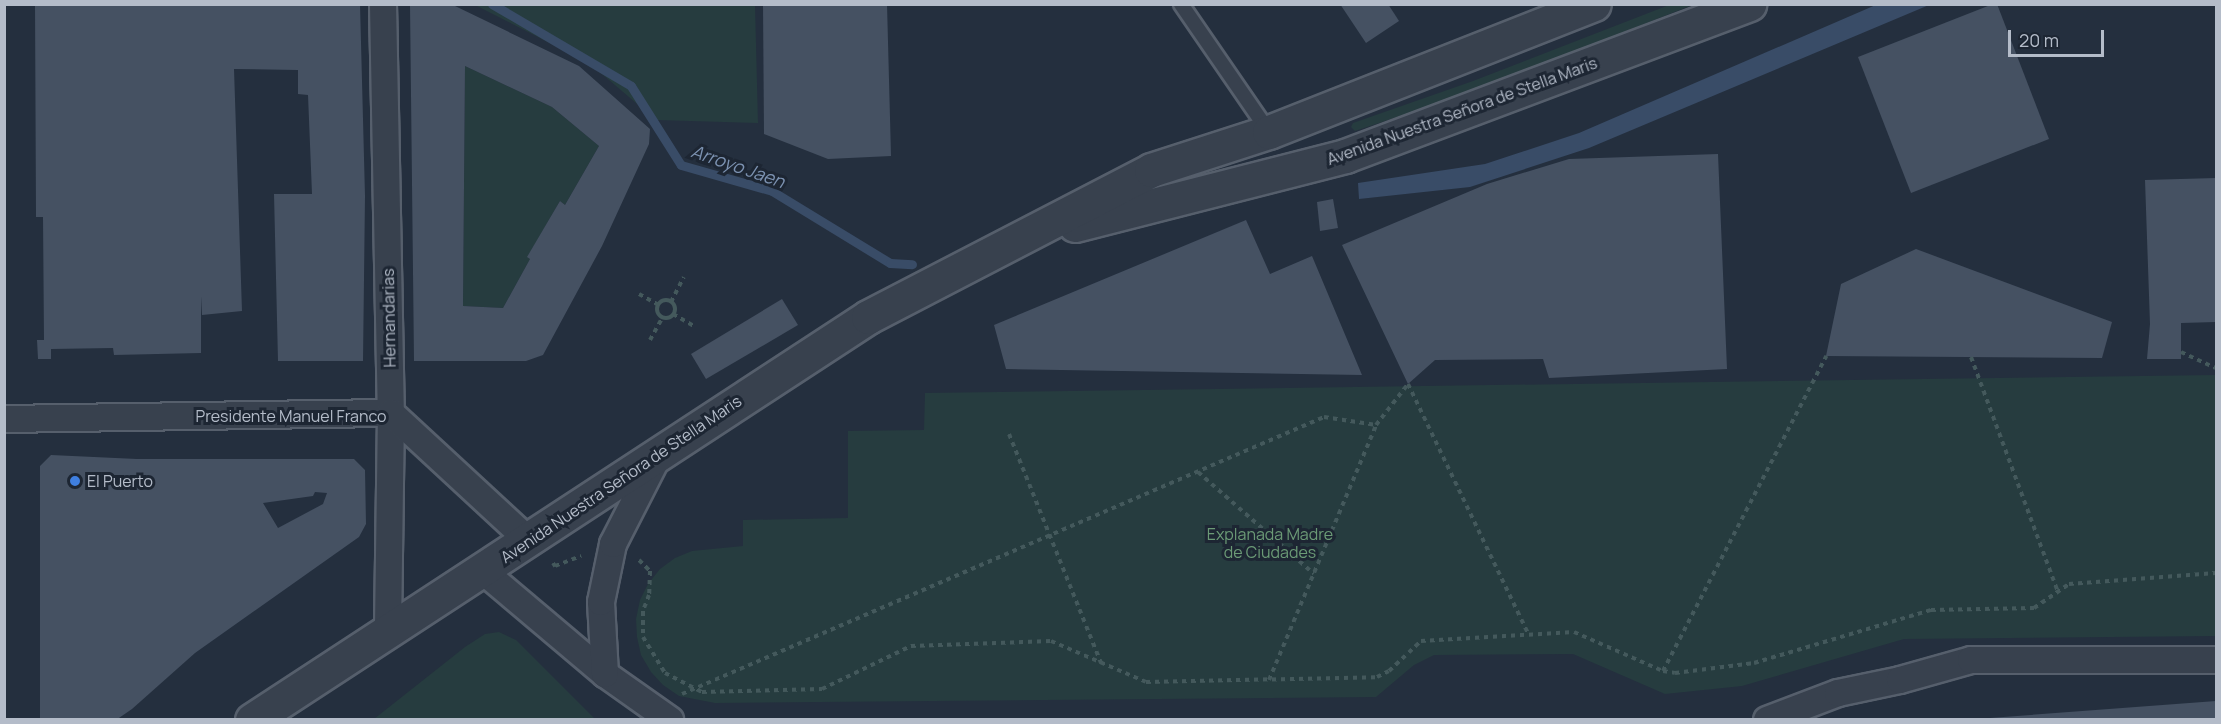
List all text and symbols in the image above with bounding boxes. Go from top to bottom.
scale bar [2011,18,2107,56]
text: 20 m [2019,28,2059,52]
street label: Avenida Nuestra Señora de Stella Maris [1324,53,1600,169]
water label: Arroyo Jaen [689,140,787,192]
street label: Hernandarias [379,268,399,368]
street label: Avenida Nuestra Señora de Stella Maris [497,391,745,567]
street label: Presidente Manuel Franco [195,406,387,426]
place label: El Puerto [87,471,153,491]
marker: El Puerto [68,474,82,488]
park label: Explanada Madre de Ciudades [1207,524,1333,562]

